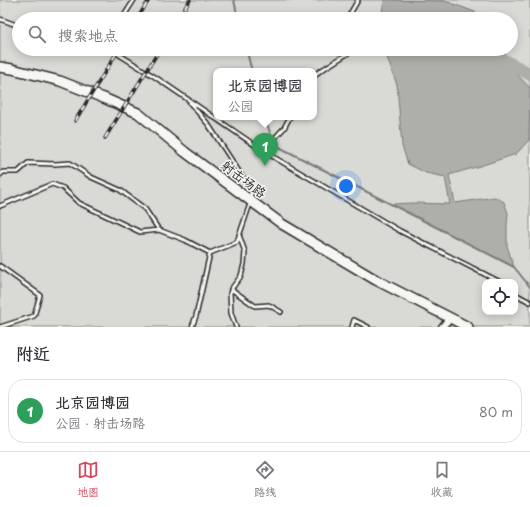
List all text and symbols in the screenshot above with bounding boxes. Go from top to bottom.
search box [12,12,518,56]
icon: search [26,23,48,45]
text: 搜索地点 [58,23,118,46]
popup [213,68,317,120]
text: 北京园博园 [227,73,303,96]
text: 公园 [227,96,254,115]
pin: 1 [252,133,278,166]
street label: 射击场路 [218,155,271,202]
your location [336,176,356,196]
map controls [482,279,518,315]
button: locate [482,279,518,315]
text: 附近 [16,340,50,366]
text: 北京园博园 [55,390,130,413]
text: 1 [27,402,33,421]
text: 80 m [479,402,513,421]
text: 公园 · 射击场路 [55,413,145,432]
tab: 地图 [77,459,99,500]
tab: 路线 [254,459,276,500]
tab: 收藏 [431,459,453,500]

